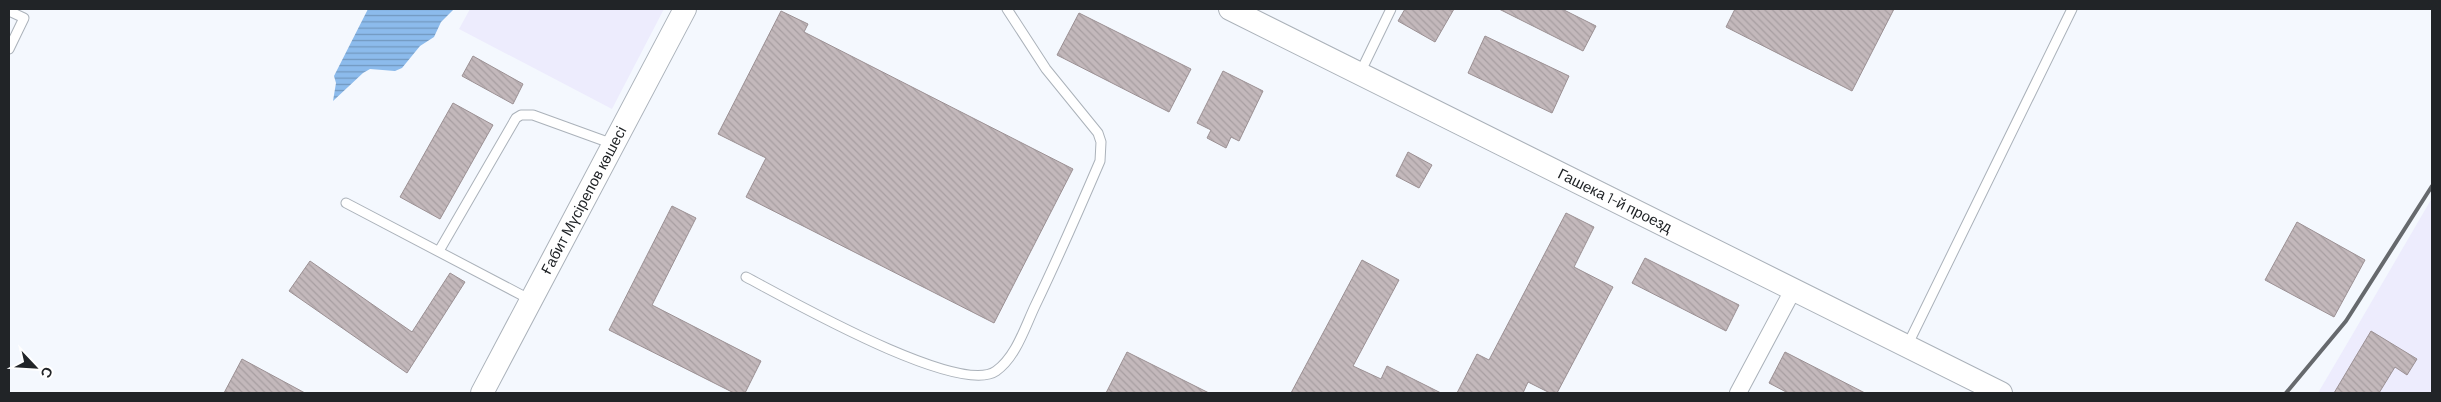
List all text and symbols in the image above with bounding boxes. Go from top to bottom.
street label: Ғабит Мүсірепов көшесі [537,123,629,277]
street label: Гашека 1-й проезд [1555,164,1676,236]
north arrow [10,342,60,392]
text: С [37,365,57,381]

